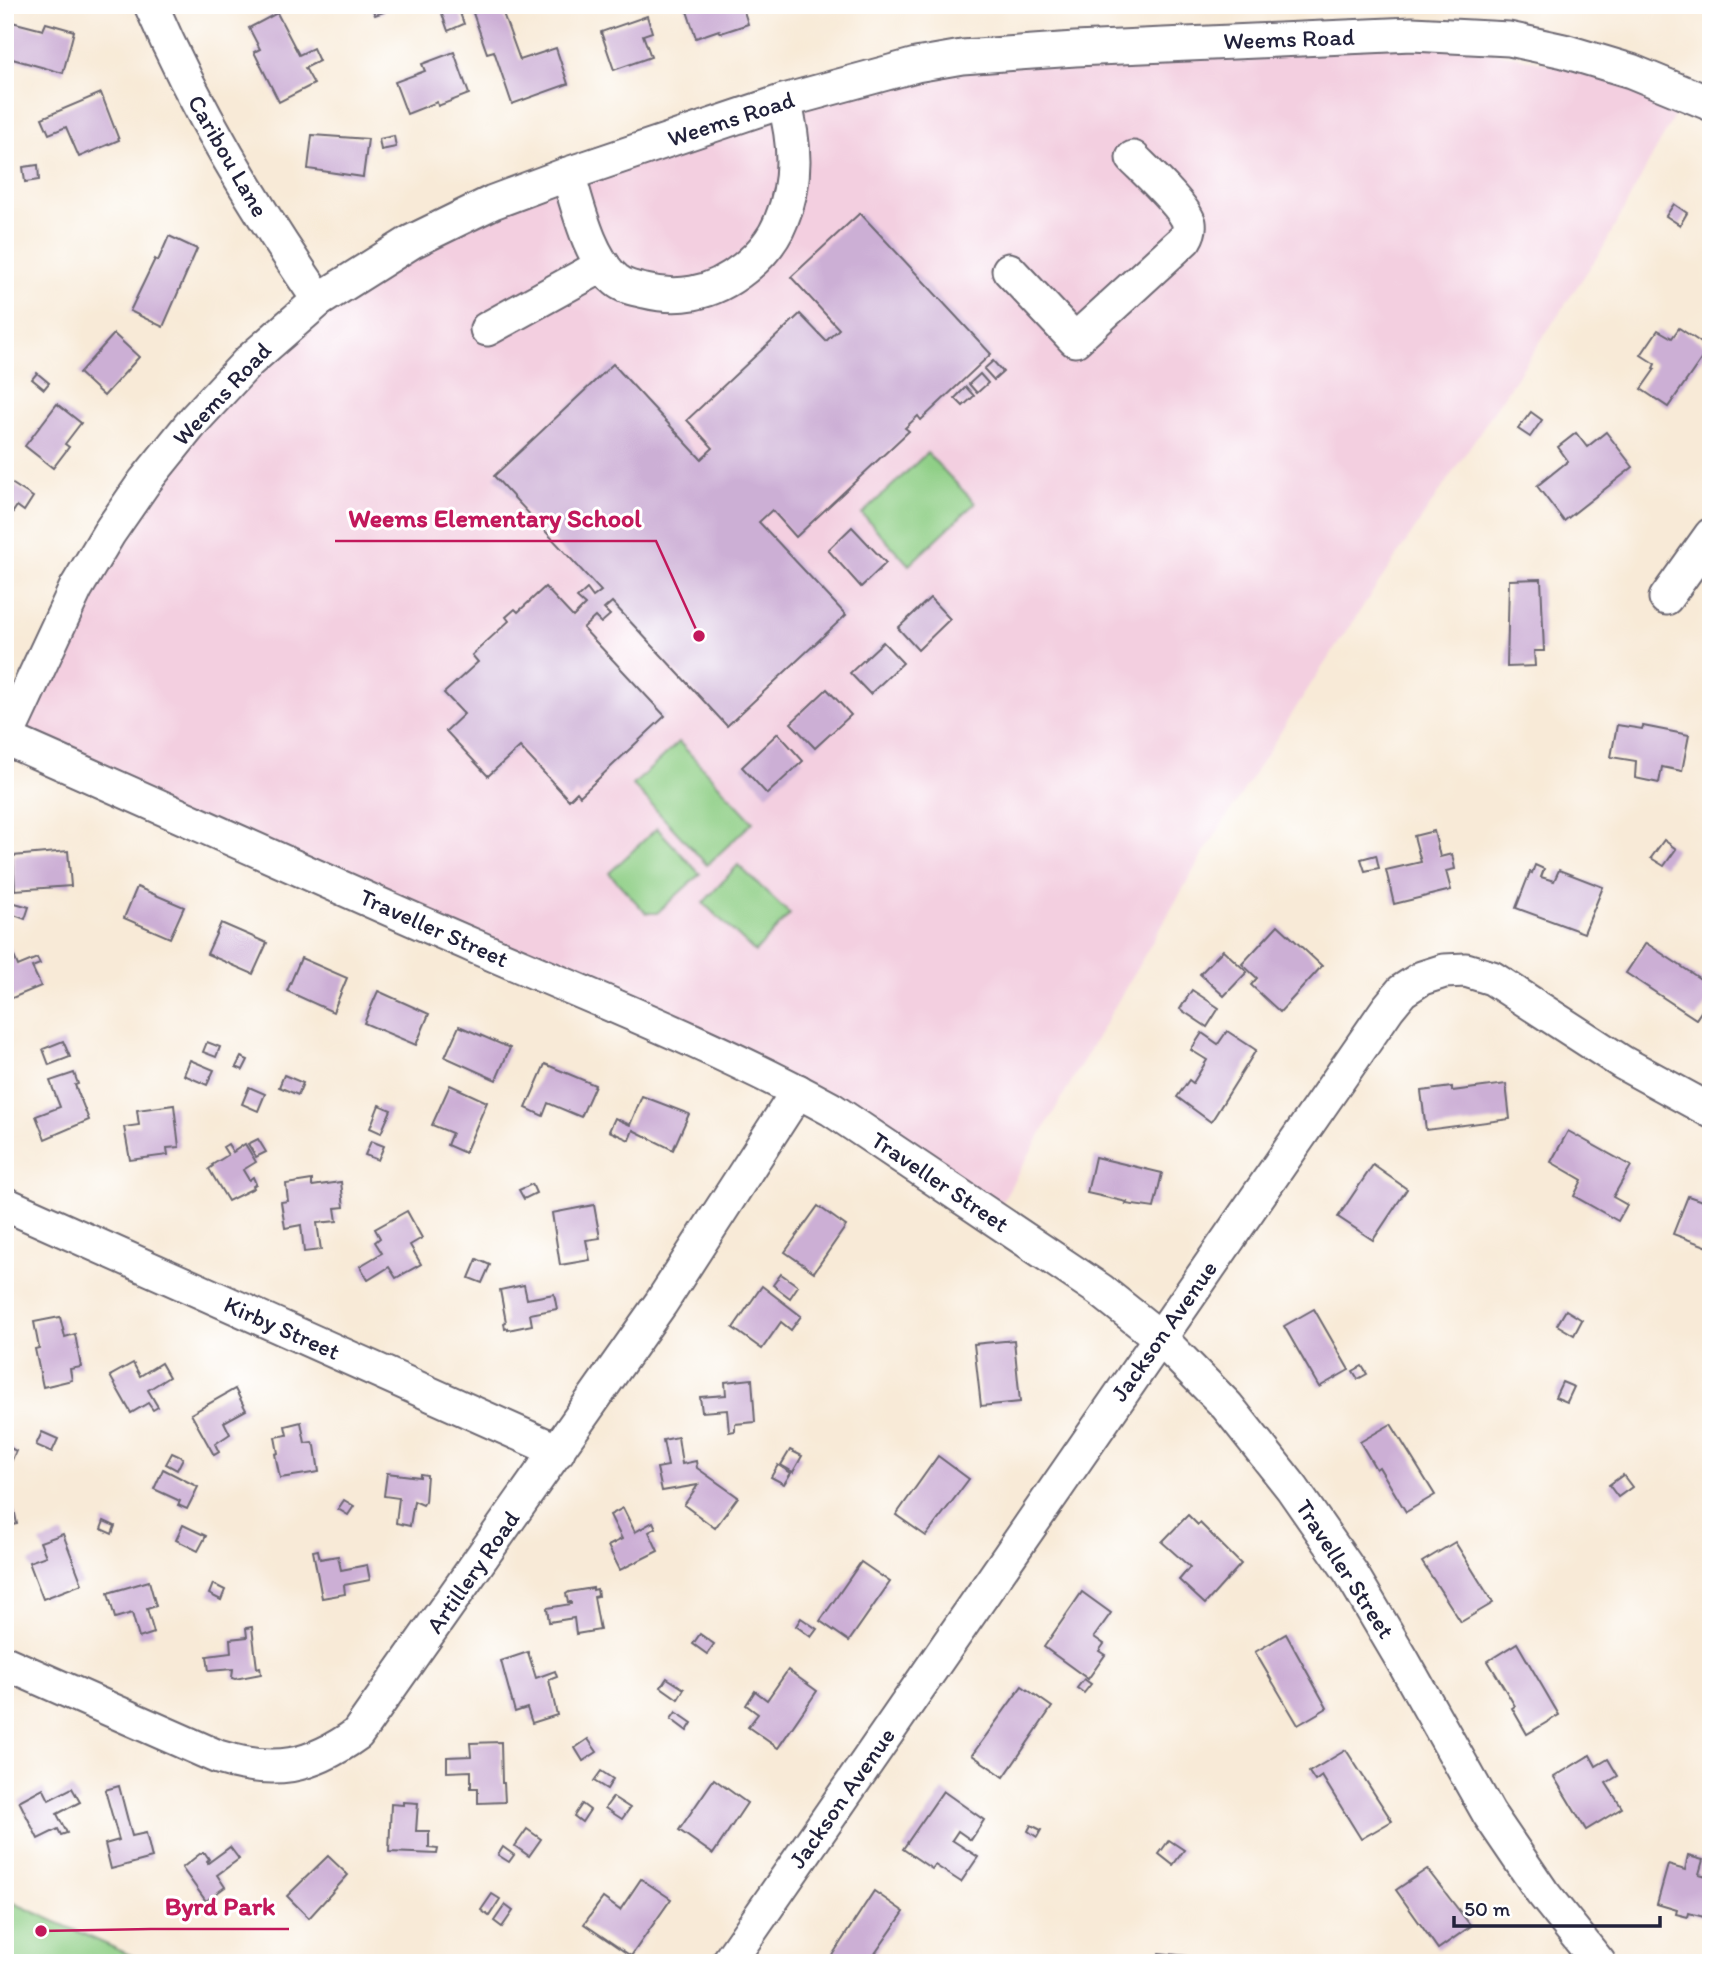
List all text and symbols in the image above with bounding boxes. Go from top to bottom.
street label: Weems Road [1223,22,1355,55]
street label: Weems Road [664,84,798,153]
street label: Caribou Lane [182,90,275,222]
street label: Weems Road [166,336,277,452]
callout: Weems Elementary School [335,494,656,541]
text: Weems Elementary School [348,502,642,534]
street label: Traveller Street [355,882,513,973]
street label: Traveller Street [866,1125,1015,1238]
street label: Jackson Avenue [1104,1255,1223,1407]
street label: Kirby Street [220,1289,345,1366]
street label: Traveller Street [1290,1494,1401,1644]
street label: Artillery Road [420,1505,526,1639]
street label: Jackson Avenue [782,1722,901,1874]
callout: Byrd Park [151,1882,289,1929]
scale bar [1454,1884,1660,1928]
text: Byrd Park [165,1890,276,1922]
text: 50 m [1464,1896,1511,1921]

